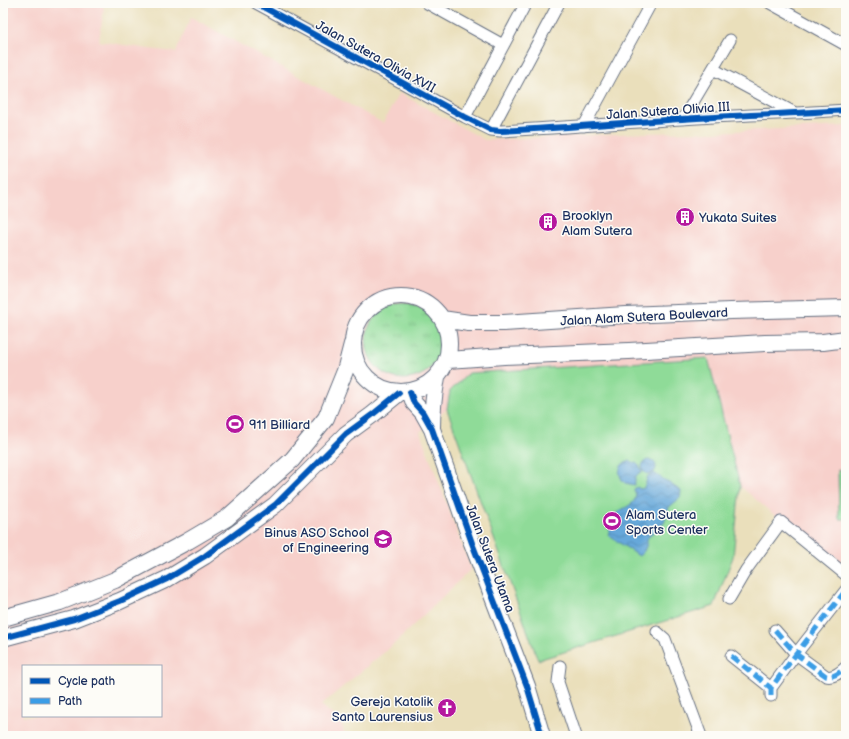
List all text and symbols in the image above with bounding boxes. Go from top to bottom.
street label: Jalan Sutera Olivia XVII [313,17,438,96]
street label: Jalan Sutera Olivia III [606,99,730,123]
building icon: Yukata Suites [674,206,696,228]
place label: Brooklyn Alam Sutera [562,208,632,239]
place label: Yukata Suites [698,210,777,226]
building icon: Brooklyn Alam Sutera [537,211,559,233]
street label: Jalan Alam Sutera Boulevard [560,305,728,329]
sports icon: 911 Billiard [224,413,246,435]
place label: 911 Billiard [249,417,310,433]
street label: Jalan Sutera Utama [462,502,518,615]
place label: Alam Sutera Sports Center [626,507,708,538]
sports icon: Alam Sutera Sports Center [601,510,623,532]
place label: Binus ASO School of Engineering [264,525,369,556]
school or university icon: Binus ASO School of Engineering [372,528,394,550]
legend [22,665,162,717]
text: Cycle path [58,674,115,689]
text: Path [58,694,83,709]
place label: Gereja Katolik Santo Laurensius [332,694,434,725]
church icon: Gereja Katolik Santo Laurensius [436,697,458,719]

